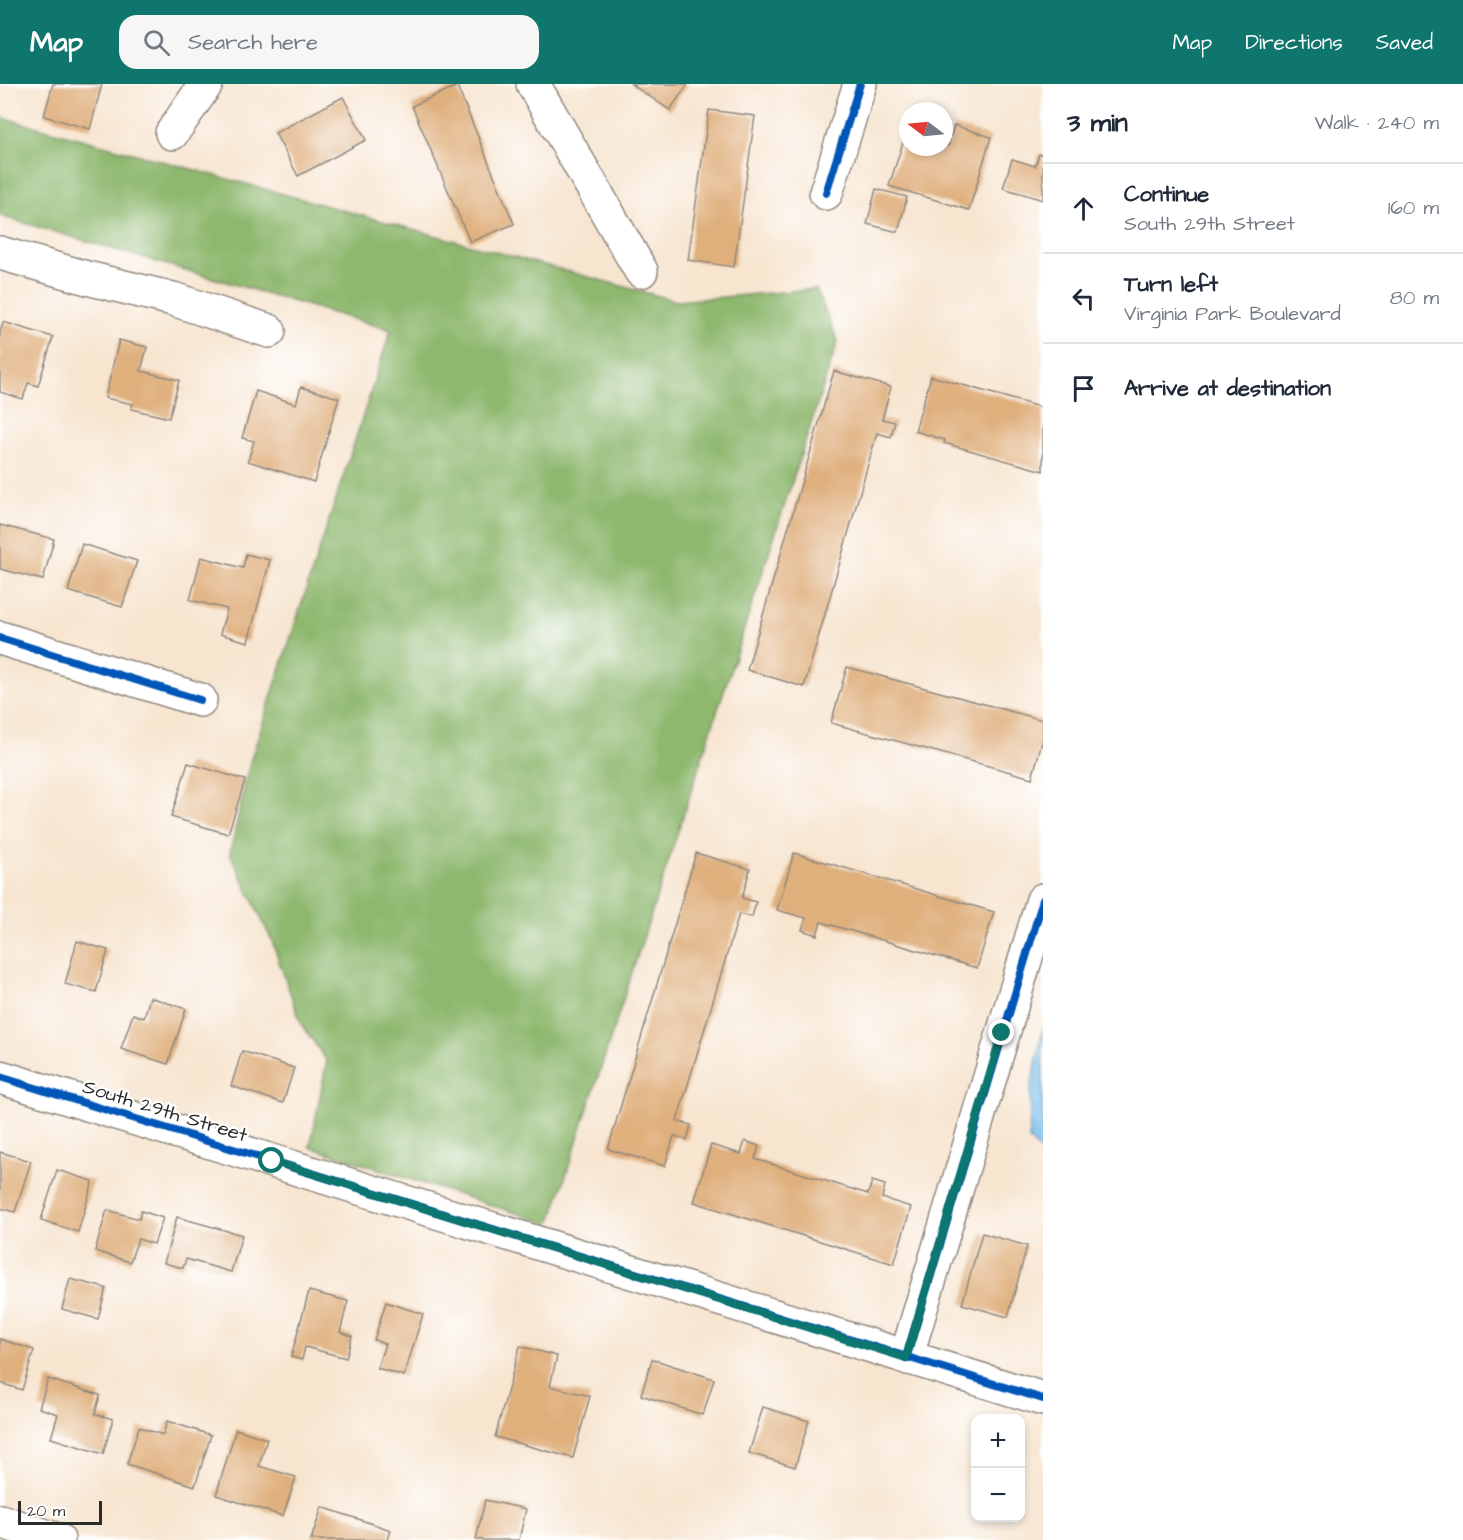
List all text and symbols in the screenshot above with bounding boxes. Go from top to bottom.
search box [119,15,539,69]
text: Map [30,23,83,62]
icon: search [140,26,173,59]
text: Search here [188,27,318,58]
text: Map [1172,28,1212,57]
text: Directions [1245,28,1343,57]
text: Saved [1376,28,1433,57]
north arrow [899,102,953,156]
text: 3 min [1067,105,1128,141]
text: Walk · 240 m [1315,109,1439,137]
text: Continue [1124,179,1209,210]
icon: ahead [1067,192,1100,225]
text: 160 m [1388,194,1439,222]
text: South 29th Street [1124,210,1295,238]
text: Turn left [1124,269,1218,300]
icon: left [1067,282,1100,315]
text: 80 m [1390,284,1439,312]
text: Virginia Park Boulevard [1124,300,1341,328]
icon: arrive [1067,372,1100,405]
text: Arrive at destination [1124,373,1331,404]
route end [988,1019,1014,1045]
street label: South 29th Street [79,1073,251,1149]
route start [258,1147,284,1173]
map controls [971,1414,1025,1522]
button: + [971,1414,1025,1468]
button: − [971,1468,1025,1522]
scale bar [18,1498,102,1526]
text: 20 m [27,1500,65,1522]

